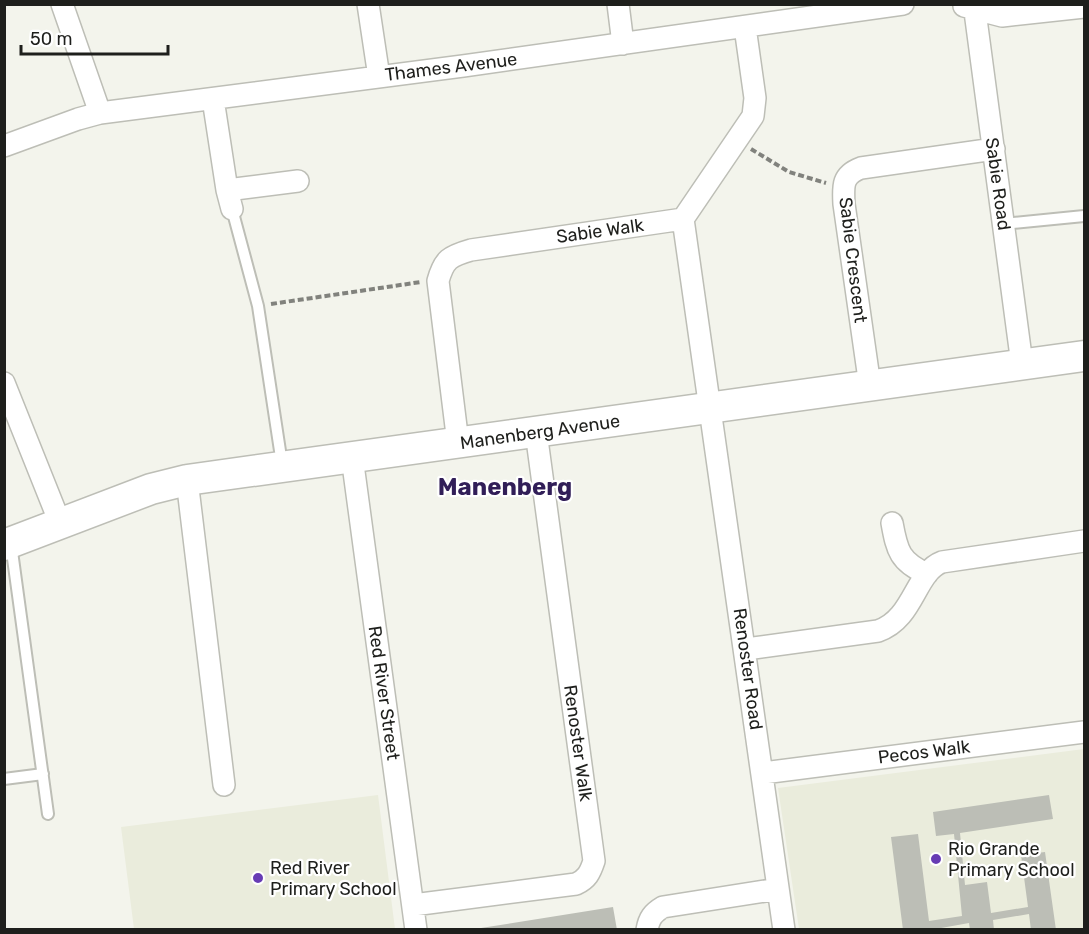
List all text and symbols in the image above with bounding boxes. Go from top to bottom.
scale bar [21,18,168,56]
text: 50 m [30,28,73,50]
street label: Thames Avenue [384,48,518,86]
street label: Sabie Road [981,136,1015,232]
street label: Sabie Crescent [834,196,872,324]
street label: Sabie Walk [555,214,646,248]
street label: Manenberg Avenue [459,410,621,454]
district label: Manenberg [438,473,572,501]
street label: Renoster Road [729,607,767,731]
street label: Red River Street [364,624,404,762]
street label: Renoster Walk [559,683,597,803]
street label: Pecos Walk [877,735,972,769]
place label: Rio Grande Primary School [948,838,1075,881]
marker: Rio Grande Primary School [929,852,943,866]
place label: Red River Primary School [270,857,397,900]
marker: Red River Primary School [251,871,265,885]

